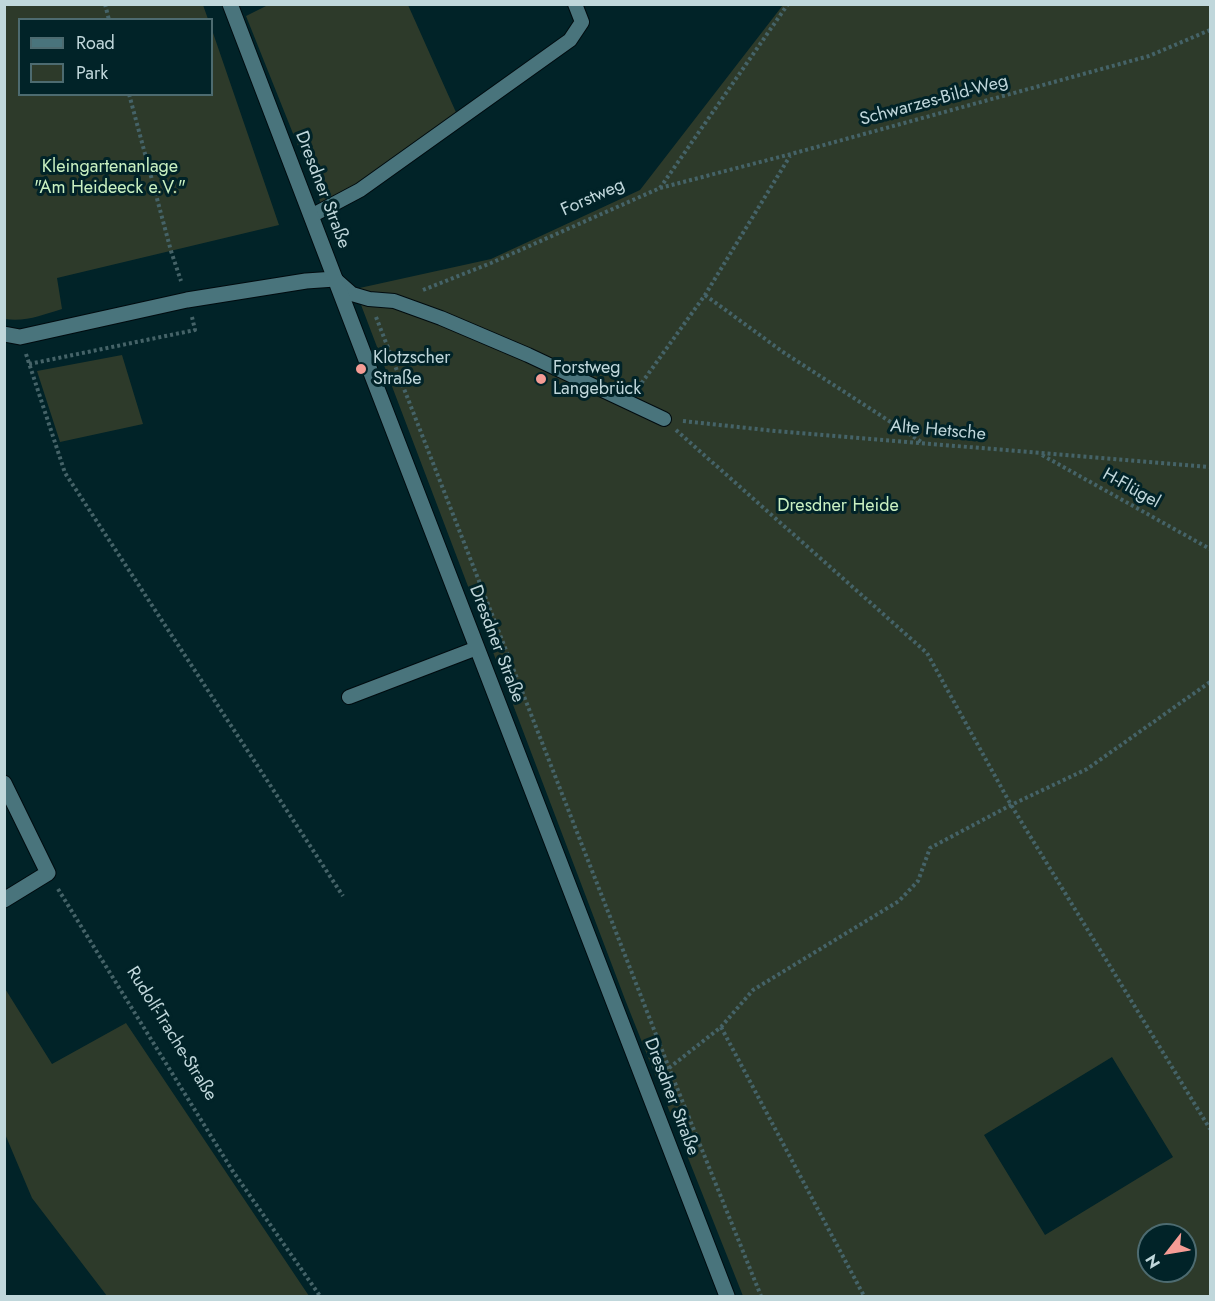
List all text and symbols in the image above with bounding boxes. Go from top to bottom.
legend [18,18,213,96]
text: Road [76,30,115,56]
text: Park [76,60,108,86]
street label: Schwarzes-Bild-Weg [858,71,1010,131]
street label: Dresdner Straße [290,128,354,252]
park label: Kleingartenanlage "Am Heideeck e.V." [34,157,186,200]
street label: Forstweg [558,174,628,222]
place label: Klotzscher Straße [373,348,450,391]
place label: Forstweg Langebrück [553,358,641,400]
marker: Klotzscher Straße [354,362,368,376]
marker: Forstweg Langebrück [534,372,548,386]
street label: Alte Hetsche [889,416,987,446]
street label: H-Flügel [1098,464,1164,514]
park label: Dresdner Heide [777,496,899,518]
street label: Dresdner Straße [464,582,528,706]
street label: Rudolf-Trache-Straße [121,963,221,1105]
street label: Dresdner Straße [639,1035,703,1159]
north arrow [1137,1223,1197,1283]
text: N [1140,1250,1166,1273]

